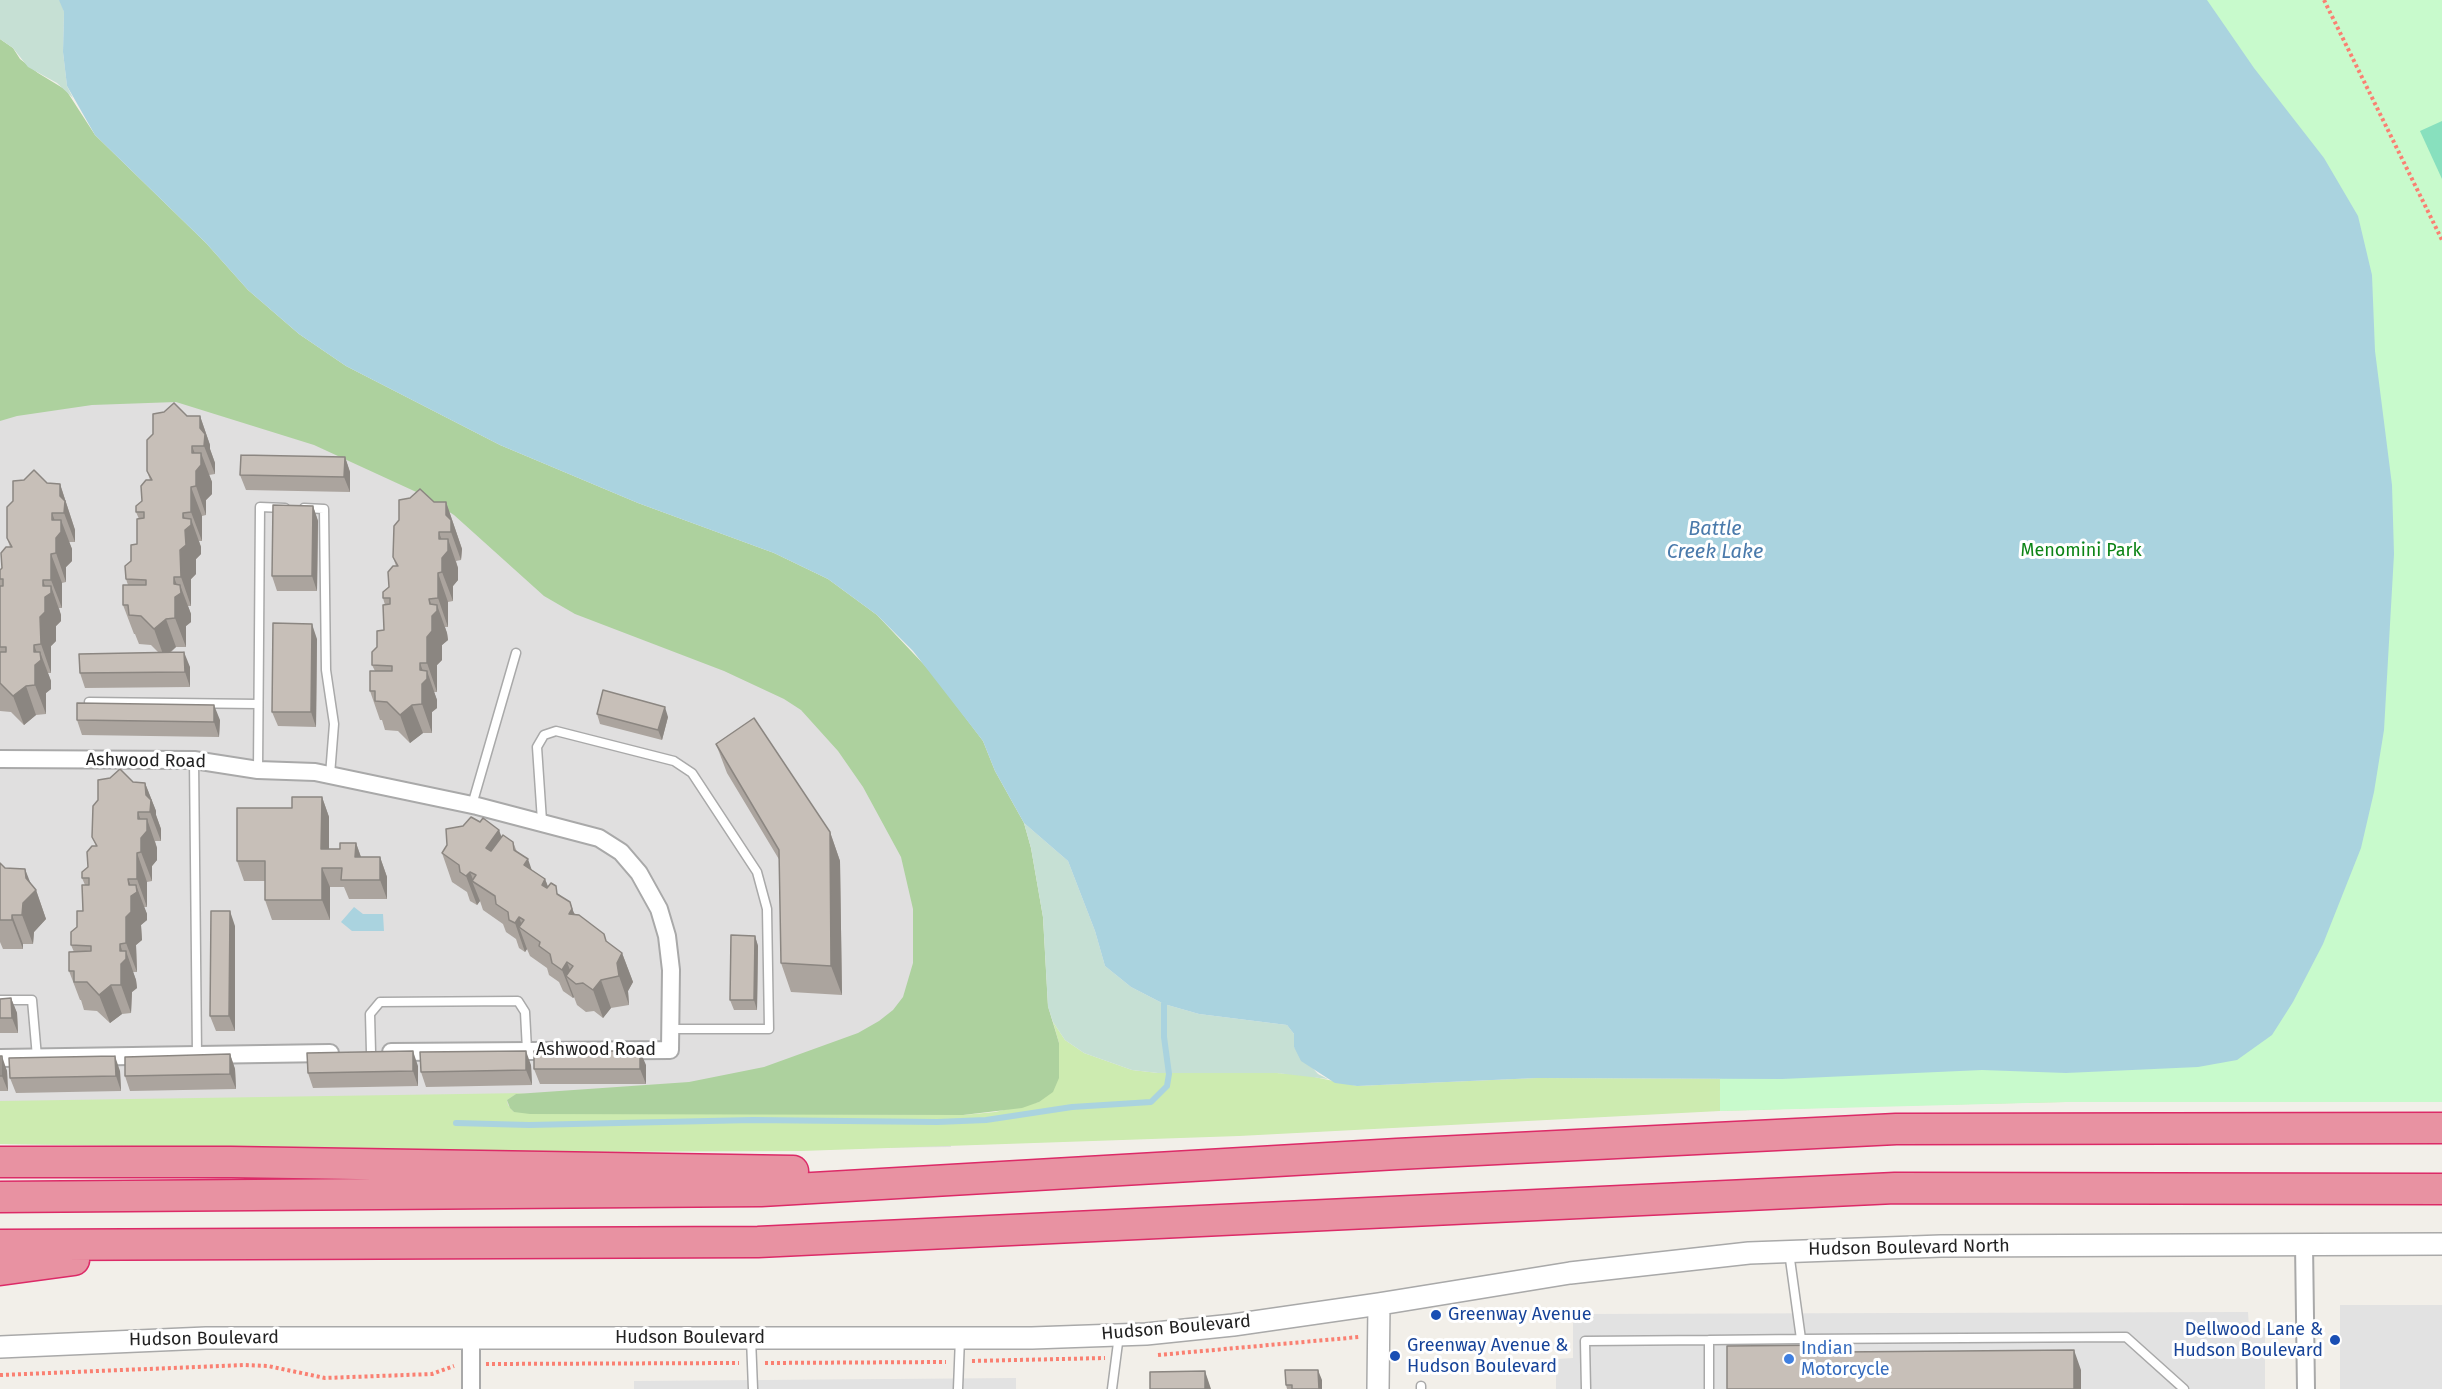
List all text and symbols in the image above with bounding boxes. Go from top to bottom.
water label: Battle Creek Lake [1667,517,1763,564]
park label: Menomini Park [2020,540,2142,562]
street label: Ashwood Road [86,749,206,773]
street label: Ashwood Road [536,1039,656,1061]
street label: Hudson Boulevard North [1808,1235,2010,1261]
place label: Greenway Avenue [1448,1304,1592,1326]
marker: Greenway Avenue [1429,1308,1443,1322]
street label: Hudson Boulevard [1100,1311,1252,1345]
place label: Dellwood Lane & Hudson Boulevard [2173,1319,2323,1362]
street label: Hudson Boulevard [129,1327,279,1351]
street label: Hudson Boulevard [615,1327,765,1349]
marker: Dellwood Lane & Hudson Boulevard [2328,1333,2342,1347]
place label: Greenway Avenue & Hudson Boulevard [1407,1335,1568,1378]
place label: Indian Motorcycle [1801,1338,1890,1380]
marker: Greenway Avenue & Hudson Boulevard [1388,1349,1402,1363]
marker: Indian Motorcycle [1782,1352,1796,1366]

